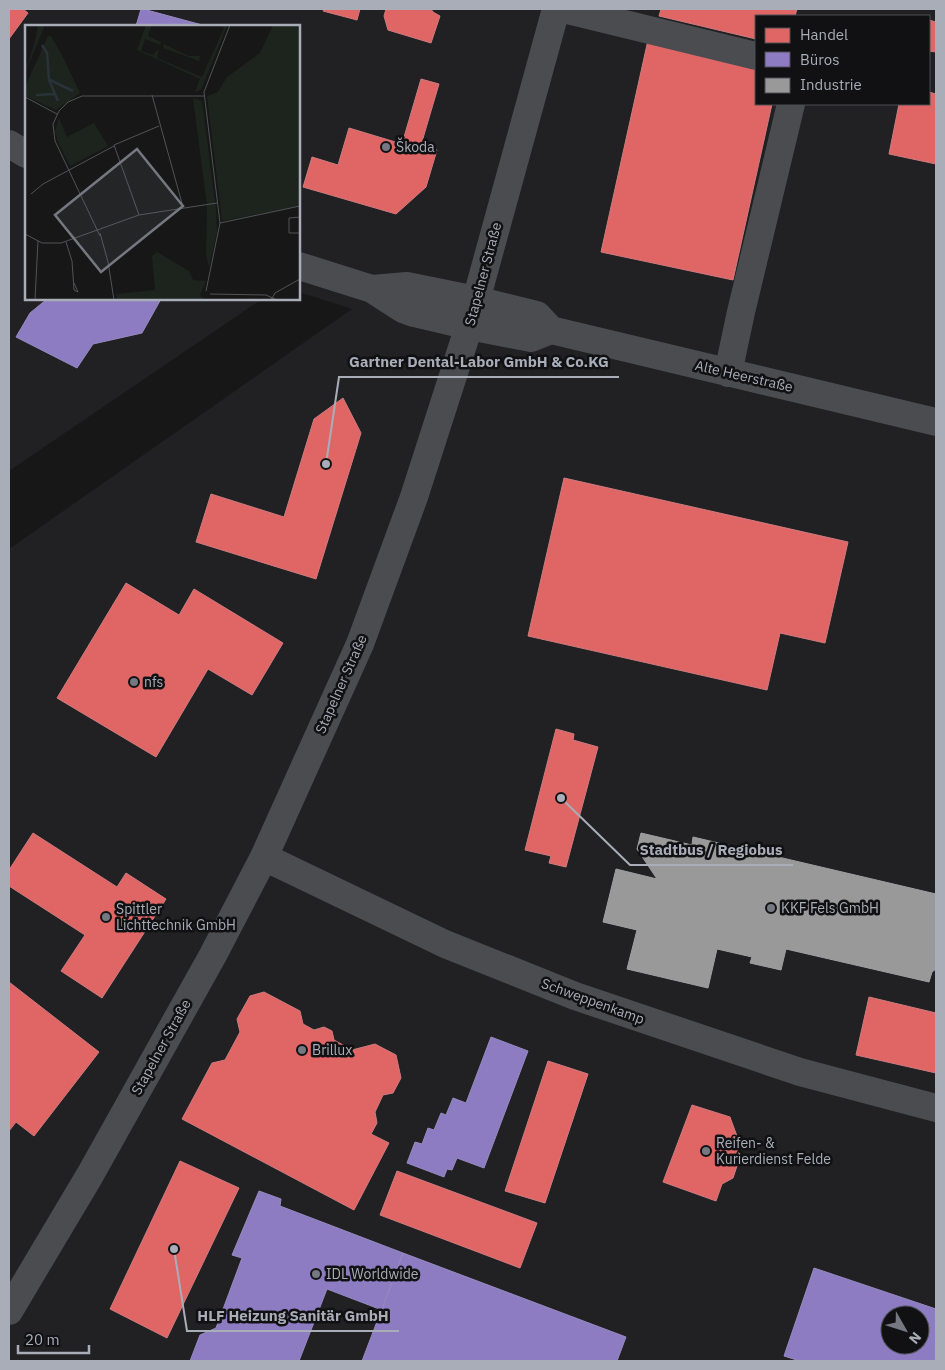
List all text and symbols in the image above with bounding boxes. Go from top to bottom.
legend [755,15,930,105]
inset map [25,25,300,300]
text: Handel [800,25,848,44]
text: Büros [800,50,839,69]
text: Industrie [800,75,862,94]
place label: Škoda [396,137,435,156]
marker: Škoda [380,141,392,153]
street label: Stapelner Straße [461,220,506,328]
callout: Gartner Dental-Labor GmbH & Co.KG [339,347,619,377]
text: Gartner Dental-Labor GmbH & Co.KG [349,352,609,371]
street label: Alte Heerstraße [693,356,795,396]
street label: Stapelner Straße [311,631,371,736]
place label: nfs [144,673,163,691]
marker: nfs [128,676,140,688]
callout: Stadtbus / Regiobus [630,835,793,865]
text: Stadtbus / Regiobus [640,840,783,859]
place label: KKF Fels GmbH [781,899,879,917]
place label: Spittler Lichttechnik GmbH [116,900,236,934]
marker: KKF Fels GmbH [765,902,777,914]
marker: Spittler Lichttechnik GmbH [100,911,112,923]
street label: Schweppenkamp [539,974,647,1028]
street label: Stapelner Straße [127,996,195,1098]
place label: Brillux [312,1041,352,1059]
marker: Brillux [296,1044,308,1056]
place label: Reifen- & Kurierdienst Felde [716,1134,831,1168]
marker: Reifen- & Kurierdienst Felde [700,1145,712,1157]
place label: IDL Worldwide [326,1265,419,1283]
marker: IDL Worldwide [310,1268,322,1280]
callout: HLF Heizung Sanitär GmbH [187,1301,399,1331]
north arrow [880,1305,930,1355]
text: HLF Heizung Sanitär GmbH [197,1306,389,1325]
scale bar [18,1322,89,1354]
text: N [905,1329,925,1348]
text: 20 m [25,1330,60,1349]

